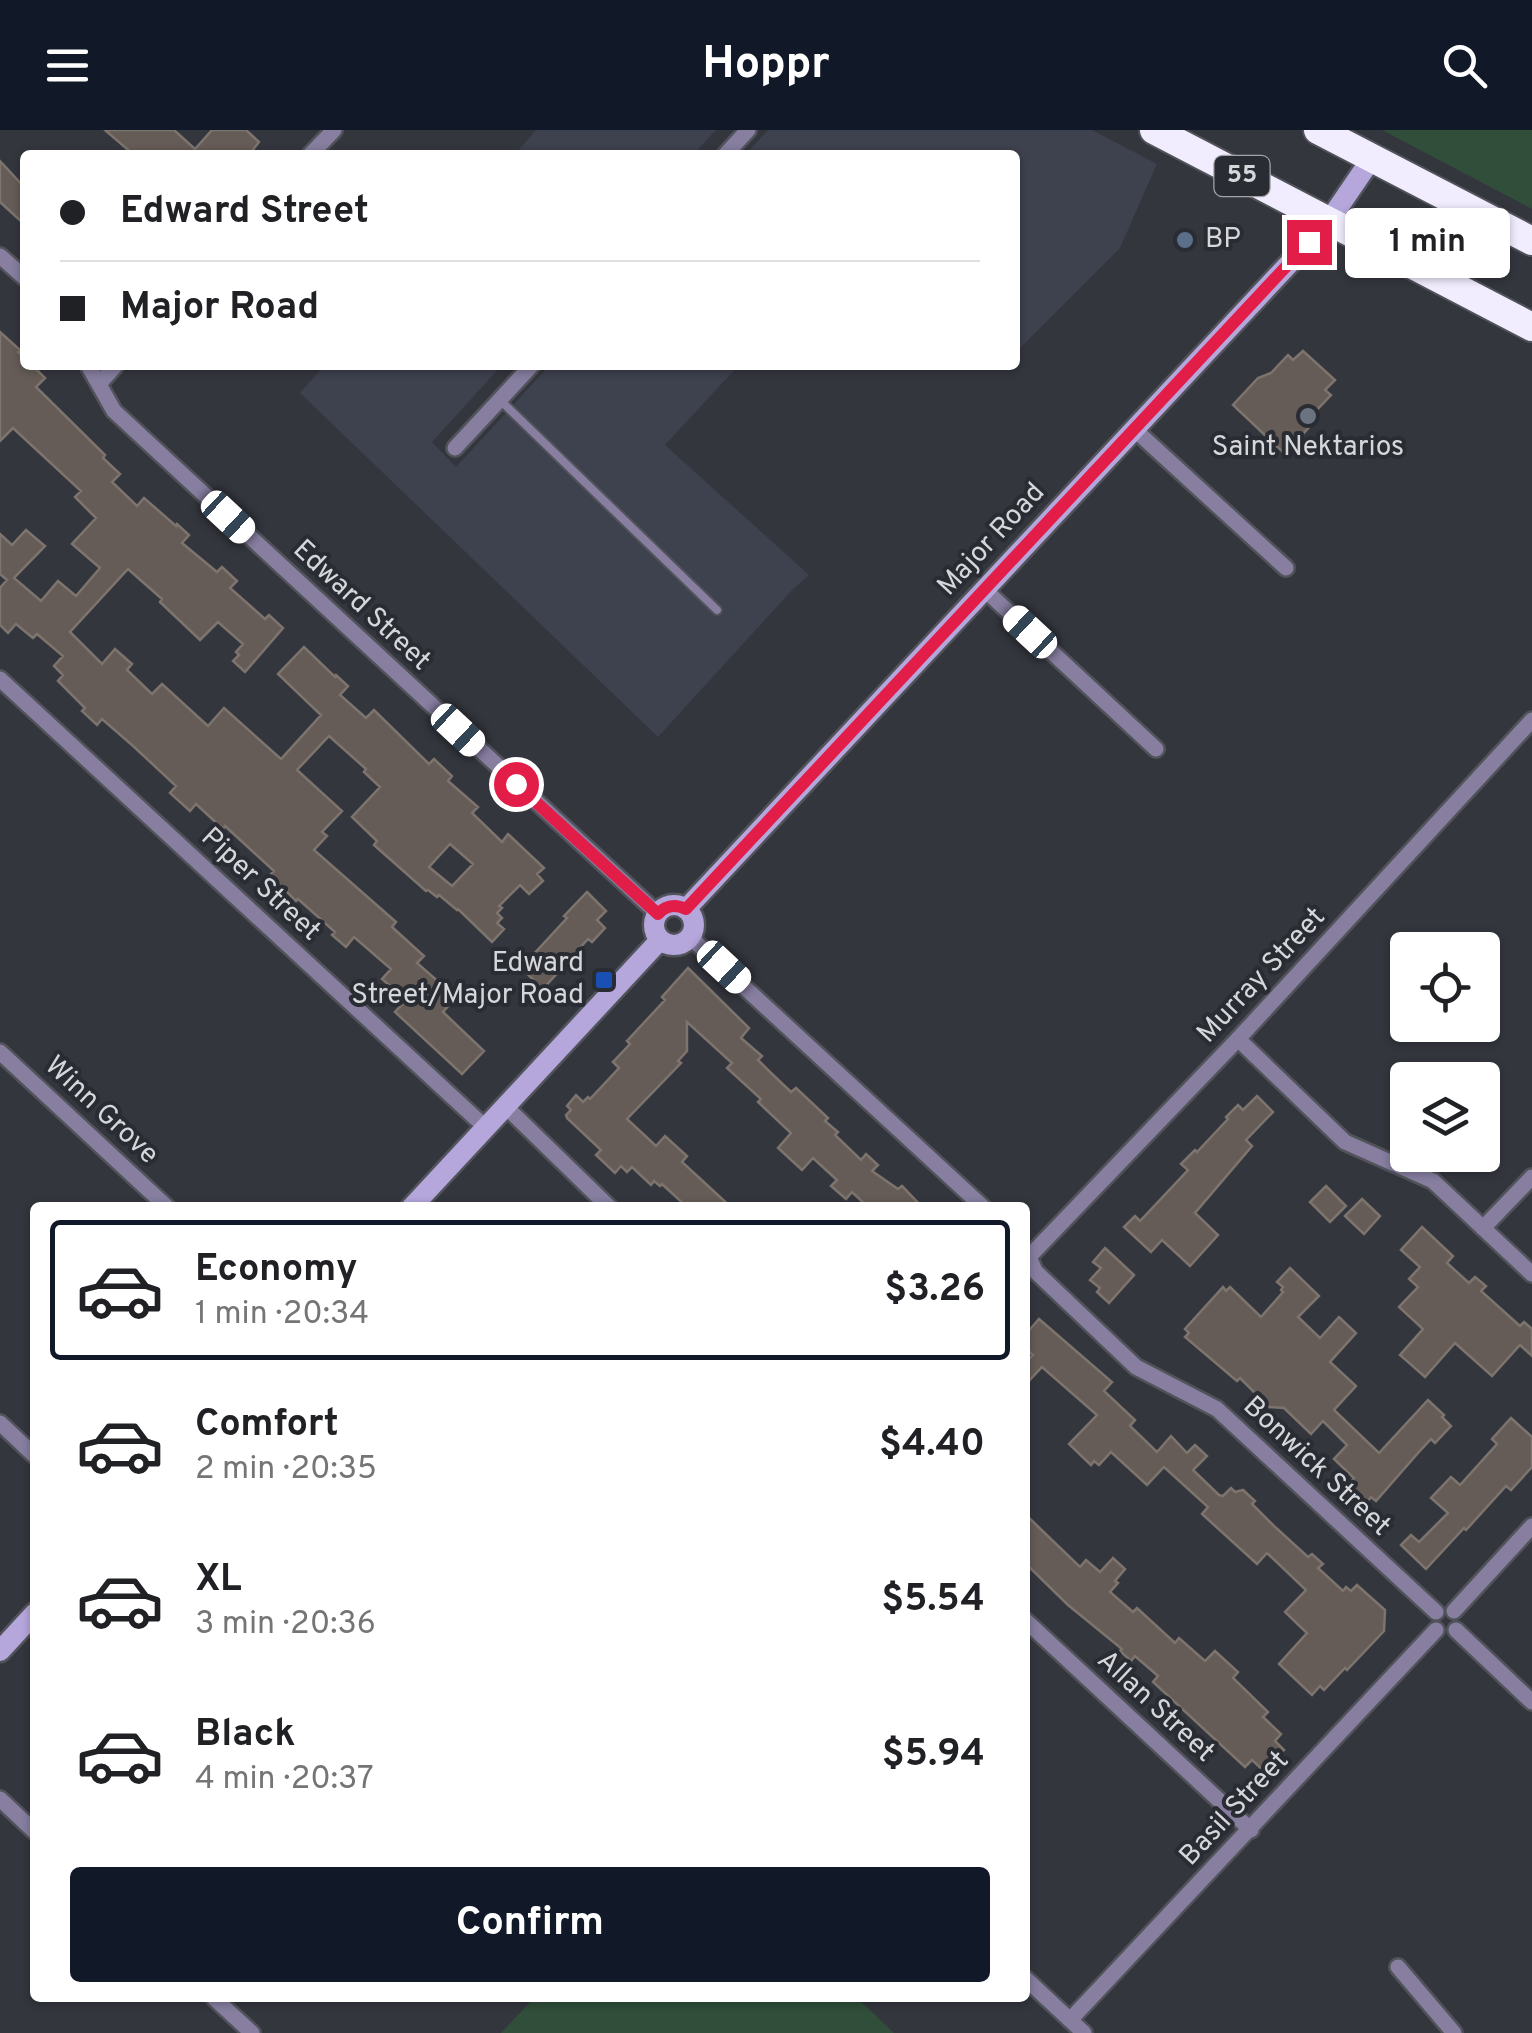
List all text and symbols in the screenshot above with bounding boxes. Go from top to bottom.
text: Hoppr [702,37,830,94]
icon: menu [40,38,95,93]
icon: search [1437,38,1492,93]
road number: 55 [1214,156,1270,196]
text: Edward Street [120,188,369,237]
callout: 1 min [1344,207,1509,277]
route end [1287,220,1332,265]
place label: BP [1205,222,1241,258]
text: 1 min [1389,223,1466,263]
marker: BP [1174,229,1196,251]
text: Major Road [120,284,319,333]
marker: Saint Nektarios [1297,405,1319,427]
place label: Saint Nektarios [1212,430,1404,466]
street label: Major Road [930,476,1054,604]
car [196,486,260,548]
street label: Edward Street [284,533,438,679]
car [998,601,1062,663]
car [426,699,490,761]
route start [494,762,539,807]
street label: Piper Street [193,820,327,950]
street label: Murray Street [1190,901,1334,1051]
map controls [1390,932,1500,1172]
button: locate [1390,932,1500,1042]
car [692,936,756,998]
place label: Edward Street/Major Road [351,946,584,1014]
marker: Edward Street/Major Road [593,969,615,991]
street label: Winn Grove [36,1049,166,1173]
button: layers [1390,1062,1500,1172]
icon: car [75,1245,165,1335]
text: Economy [195,1246,357,1295]
text: $3.26 [884,1266,985,1315]
text: 1 min · 20:34 [195,1295,369,1335]
street label: Bonwick Street [1235,1389,1397,1545]
icon: car [75,1400,165,1490]
text: Comfort [195,1401,339,1450]
text: $4.40 [879,1421,985,1470]
text: 2 min · 20:35 [195,1450,377,1490]
icon: car [75,1555,165,1645]
text: XL [195,1556,242,1605]
text: $5.54 [881,1576,985,1625]
text: 3 min · 20:36 [195,1605,376,1645]
street label: Allan Street [1089,1643,1221,1771]
icon: car [75,1710,165,1800]
text: Black [195,1711,295,1760]
text: $5.94 [882,1731,985,1780]
street label: Basil Street [1173,1744,1297,1874]
text: 4 min · 20:37 [195,1760,374,1800]
button: Confirm [70,1867,990,1982]

